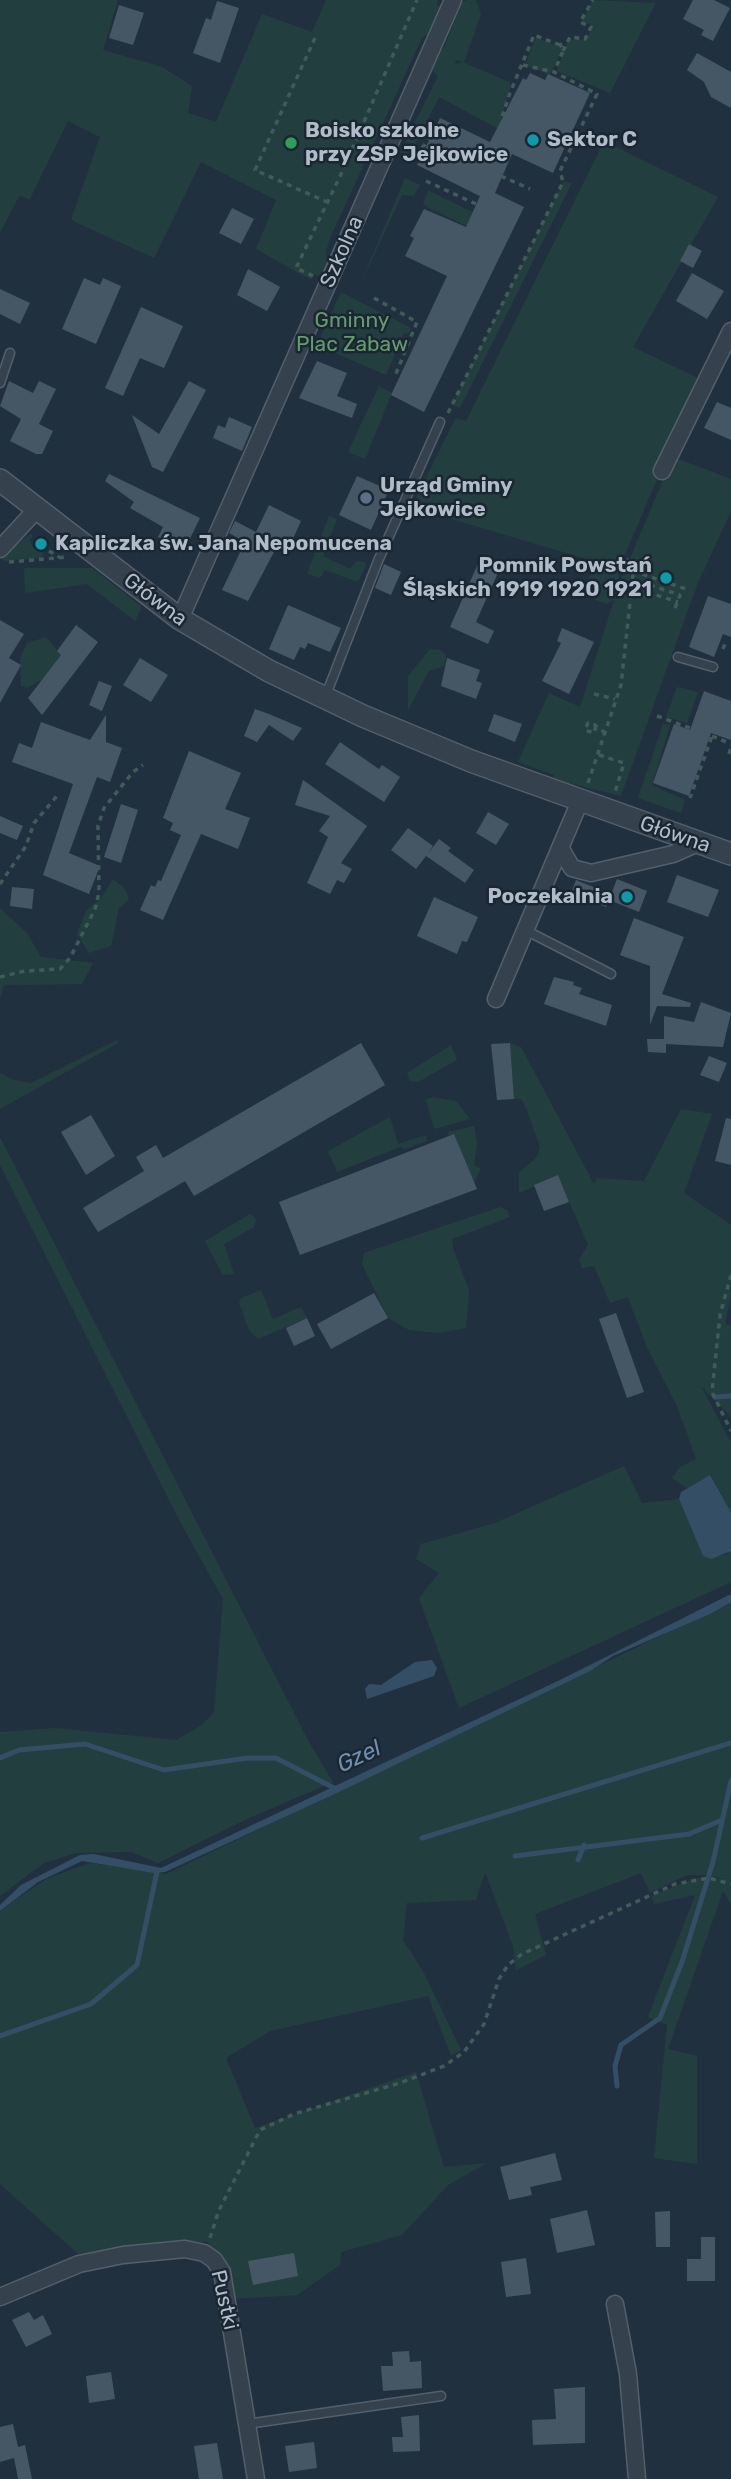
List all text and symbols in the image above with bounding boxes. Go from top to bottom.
place label: Boisko szkolne przy ZSP Jejkowice [305,118,508,168]
place label: Sektor C [547,127,637,153]
marker: Sektor C [525,132,541,148]
marker: Boisko szkolne przy ZSP Jejkowice [283,135,299,151]
street label: Szkolna [315,212,369,292]
park label: Gminny Plac Zabaw [296,308,408,358]
place label: Urząd Gminy Jejkowice [380,473,512,523]
marker: Urząd Gminy Jejkowice [358,490,374,506]
place label: Kapliczka św. Jana Nepomucena [55,531,392,557]
marker: Kapliczka św. Jana Nepomucena [33,536,49,552]
place label: Pomnik Powstań Śląskich 1919 1920 1921 [403,553,652,603]
street label: Główna [118,568,192,632]
marker: Pomnik Powstań Śląskich 1919 1920 1921 [658,570,674,586]
street label: Główna [636,811,714,859]
place label: Poczekalnia [487,884,613,910]
marker: Poczekalnia [619,889,635,905]
water label: Gzel [333,1735,385,1779]
street label: Pustki [205,2267,243,2333]

